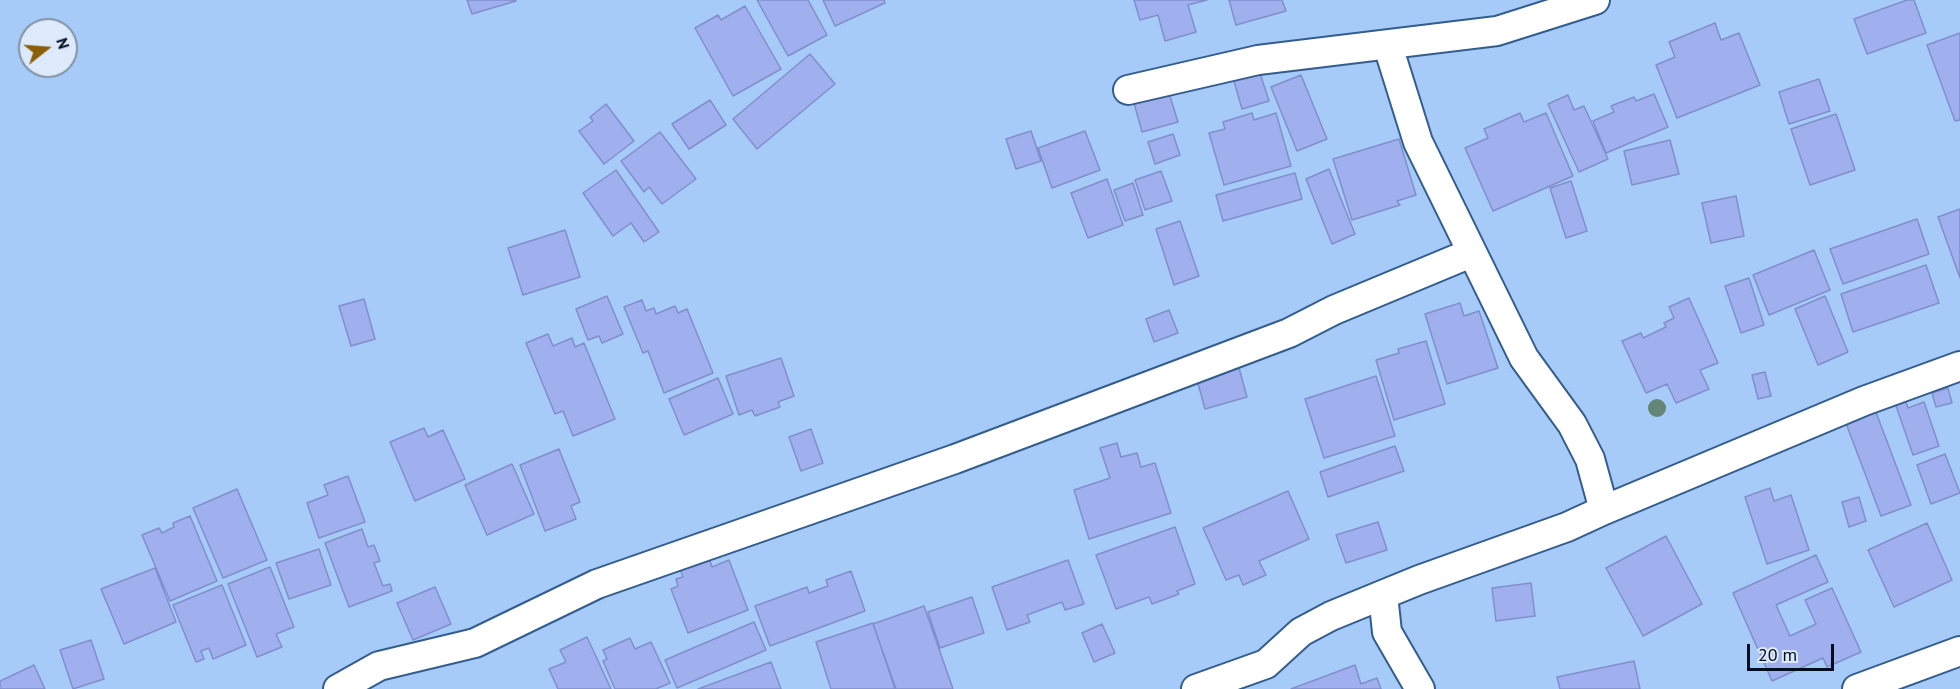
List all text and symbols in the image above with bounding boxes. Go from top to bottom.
north arrow [18,18,78,78]
text: N [52,35,74,51]
scale bar [1750,632,1837,670]
text: 20 m [1758,643,1797,666]

